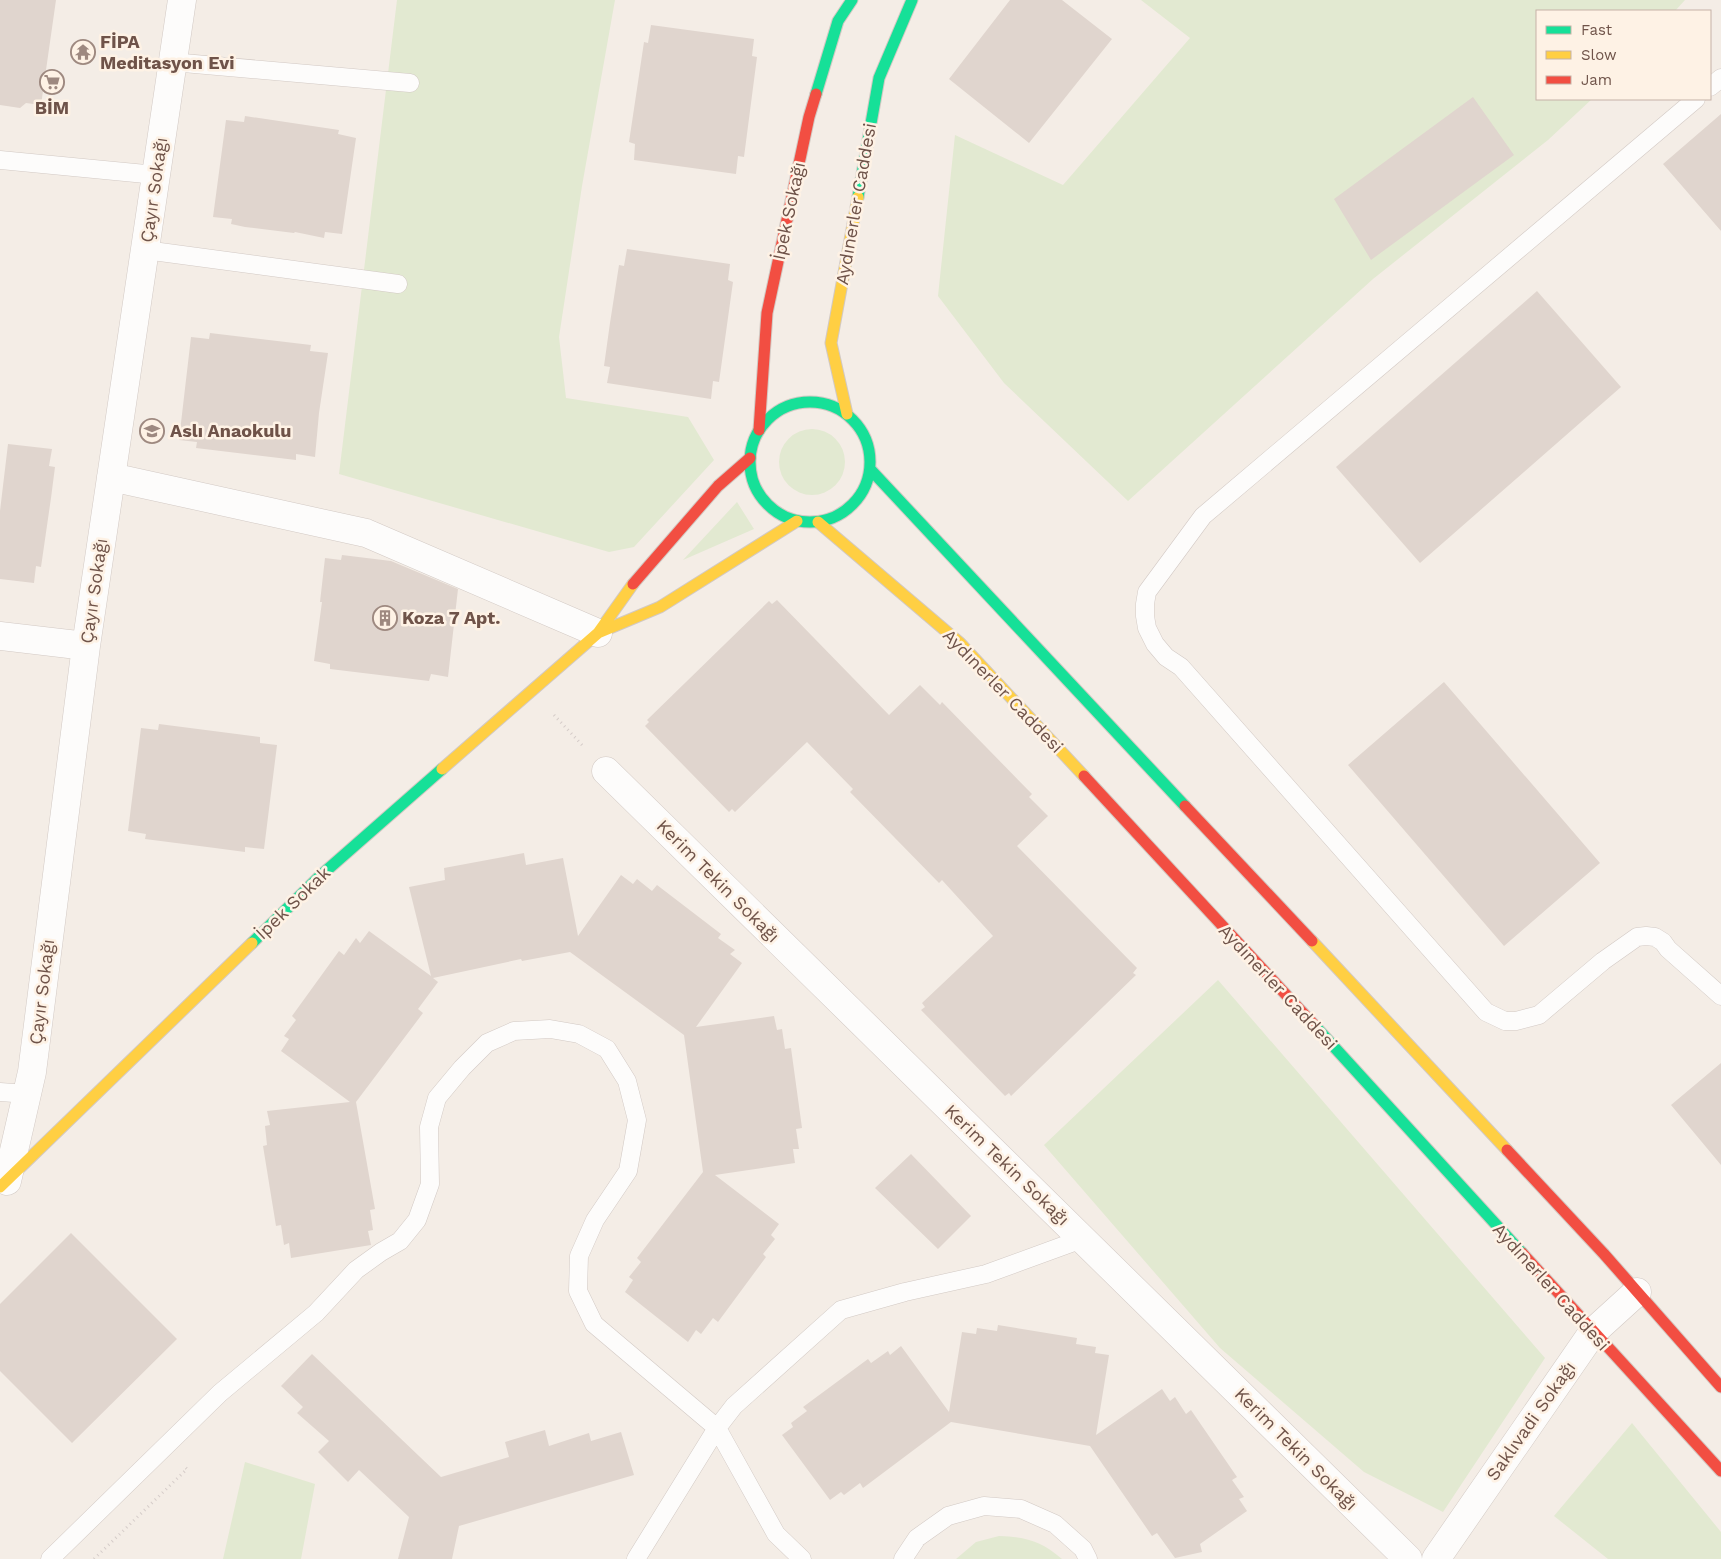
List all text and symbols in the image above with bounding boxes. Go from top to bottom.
legend [1536,10,1711,100]
text: Fast [1581,21,1613,39]
place label: FİPA Meditasyon Evi [100,31,235,73]
temple icon: FİPA Meditasyon Evi [70,39,96,65]
text: Slow [1581,46,1617,64]
supermarket icon: BİM [39,69,65,95]
text: Jam [1581,71,1612,89]
place label: BİM [35,97,69,118]
street label: Aydınerler Caddesi [831,121,880,286]
street label: Çayır Sokağı [136,136,171,244]
street label: İpek Sokağı [768,160,809,262]
school or university icon: Aslı Anaokulu [139,418,165,444]
place label: Aslı Anaokulu [170,420,291,441]
street label: Çayır Sokağı [76,537,111,645]
building icon: Koza 7 Apt. [372,605,398,631]
place label: Koza 7 Apt. [402,607,501,628]
street label: Aydınerler Caddesi [939,624,1068,757]
street label: Kerim Tekin Sokağı [653,815,784,946]
street label: İpek Sokak [251,862,334,943]
street label: Aydınerler Caddesi [1215,920,1342,1054]
street label: Çayır Sokağı [25,938,58,1046]
street label: Kerim Tekin Sokağı [941,1100,1074,1229]
street label: Aydınerler Caddesi [1489,1219,1614,1355]
street label: Saklıvadi Sokağı [1482,1357,1579,1484]
street label: Kerim Tekin Sokağı [1231,1383,1362,1514]

